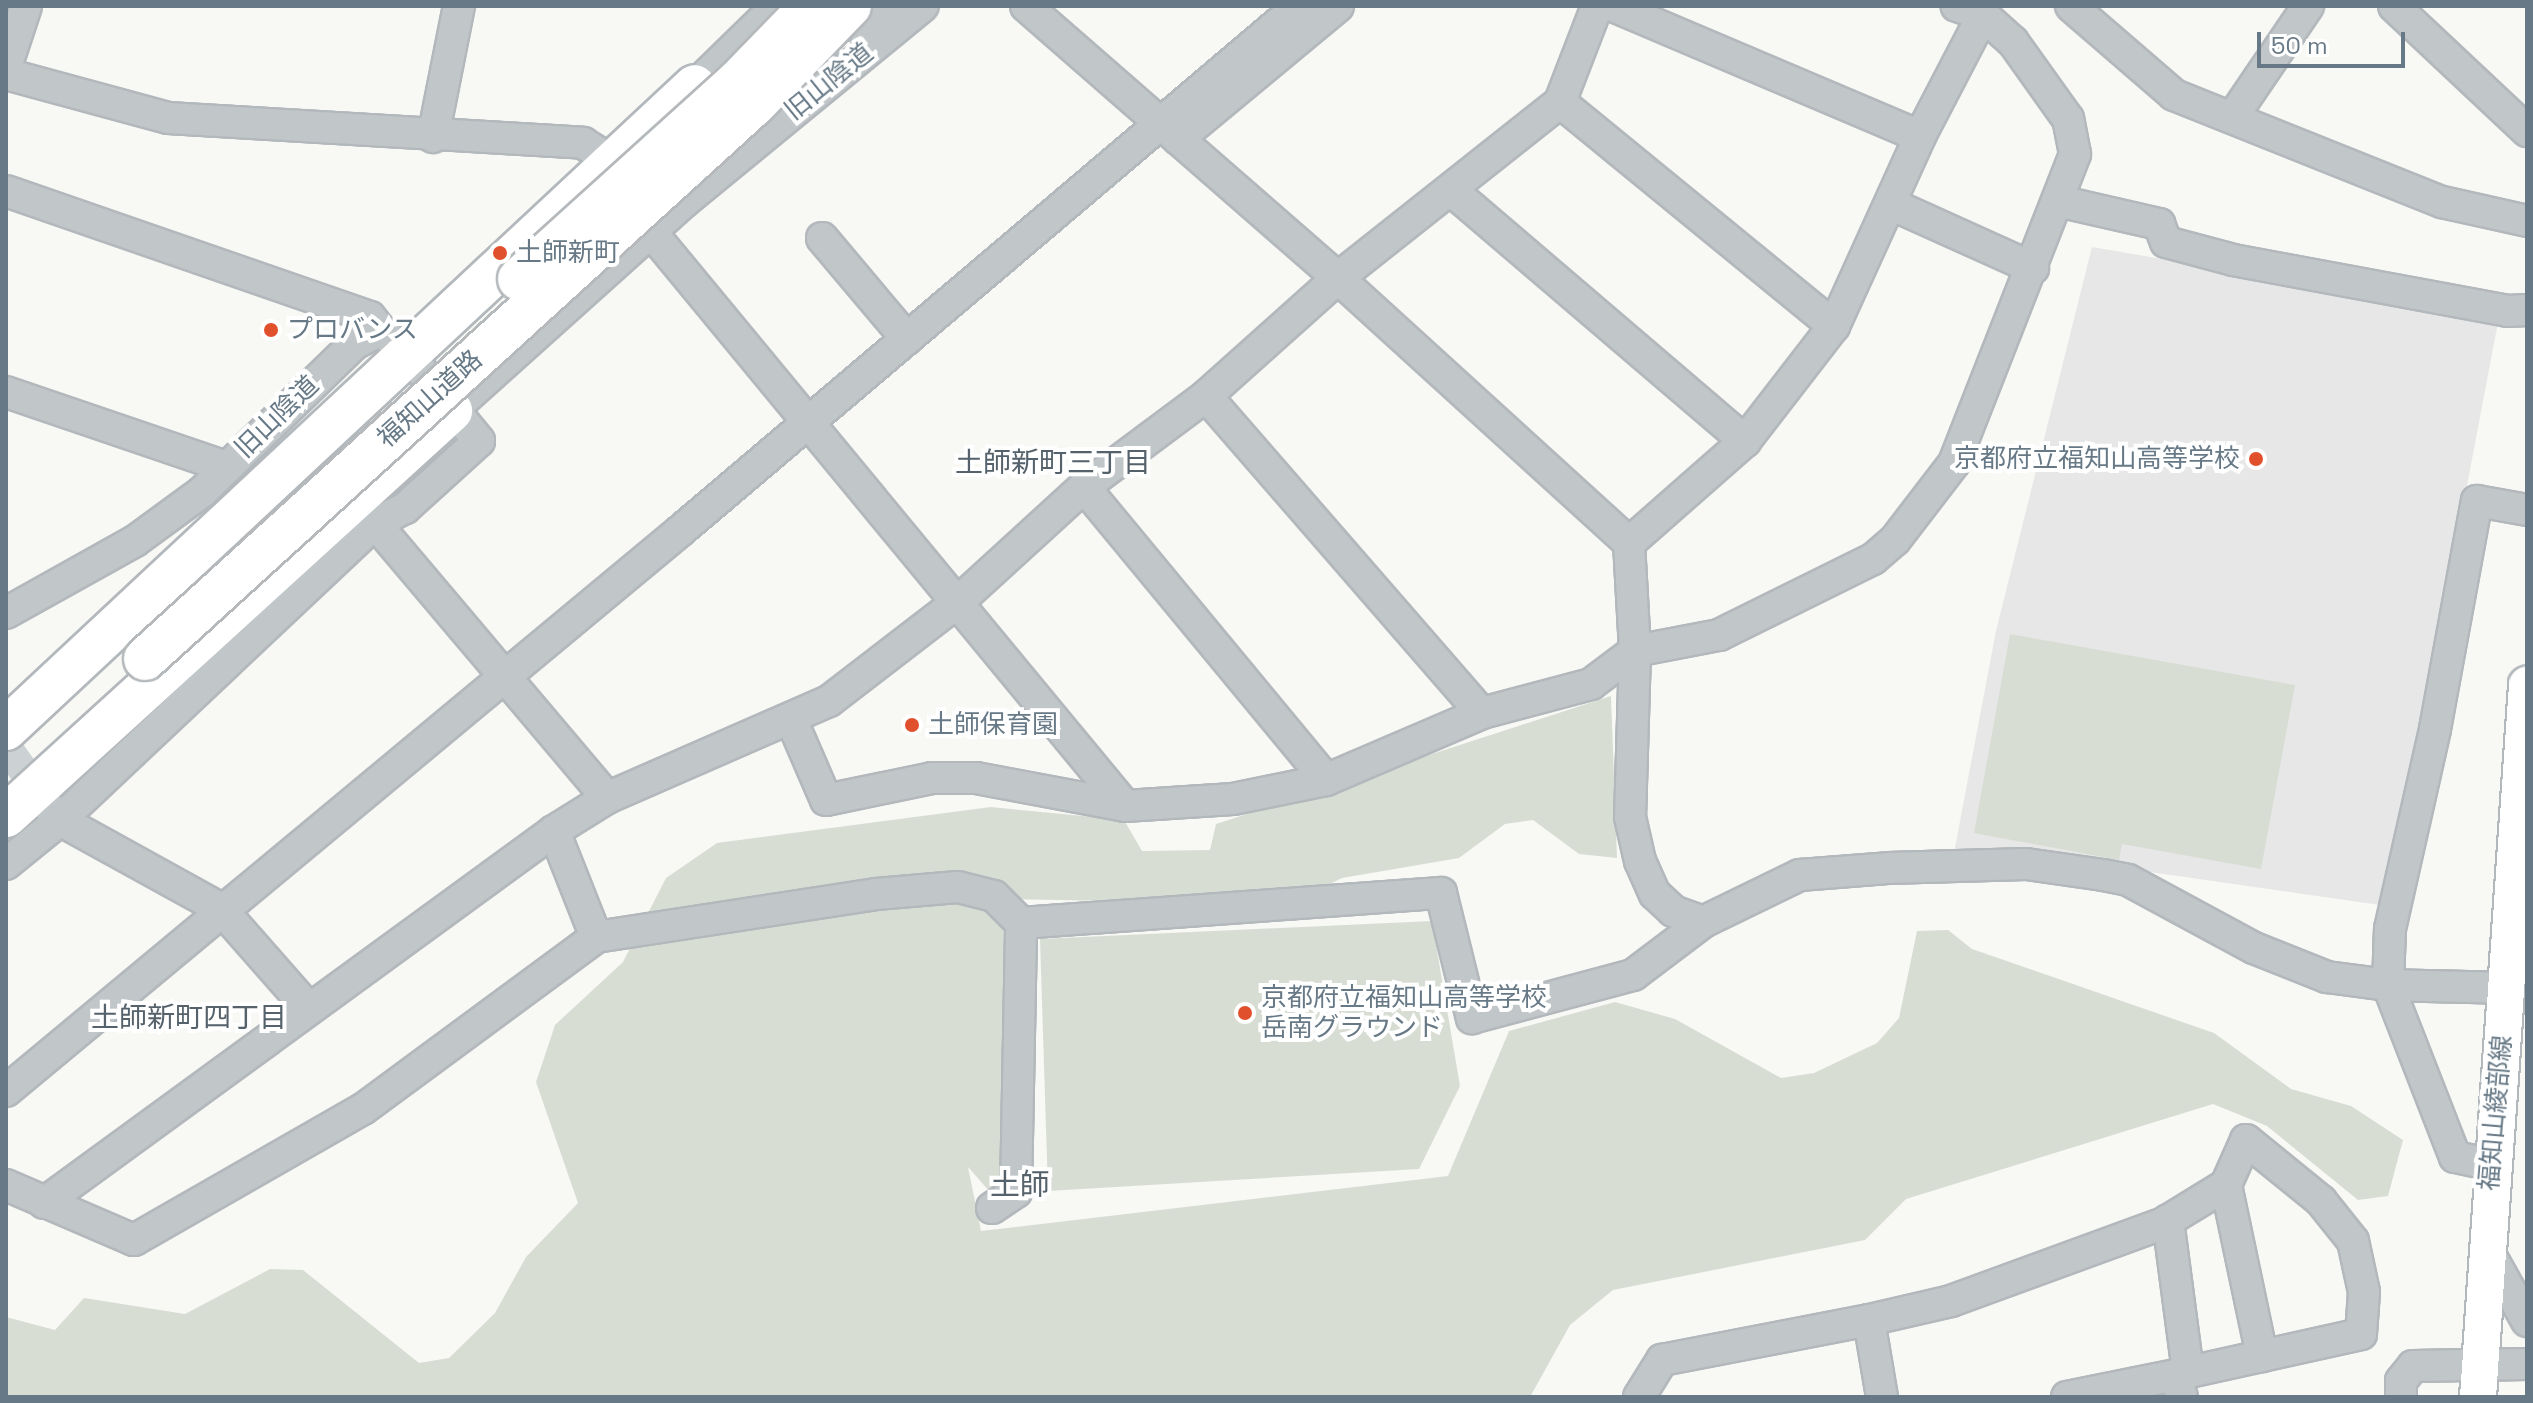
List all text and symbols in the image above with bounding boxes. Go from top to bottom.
scale bar [2261,16,2409,66]
text: 50 m [2271,30,2328,61]
street label: 旧山陰道 [779,37,879,127]
place label: 土師新町 [516,237,620,269]
marker: 土師新町 [491,244,509,262]
place label: プロバンス [287,314,417,346]
marker: プロバンス [262,321,280,339]
street label: 福知山道路 [371,344,489,454]
street label: 旧山陰道 [229,370,325,464]
place label: 京都府立福知山高等学校 [1954,443,2240,475]
district label: 土師新町三丁目 [955,445,1151,479]
marker: 京都府立福知山高等学校 [2247,450,2265,468]
place label: 土師保育園 [928,709,1058,741]
marker: 土師保育園 [903,716,921,734]
place label: 京都府立福知山高等学校 岳南グラウンド [1261,982,1547,1044]
district label: 土師新町四丁目 [91,1000,287,1034]
marker: 京都府立福知山高等学校 岳南グラウンド [1236,1004,1254,1022]
street label: 福知山綾部線 [2474,1034,2518,1192]
district label: 土師 [990,1167,1050,1203]

